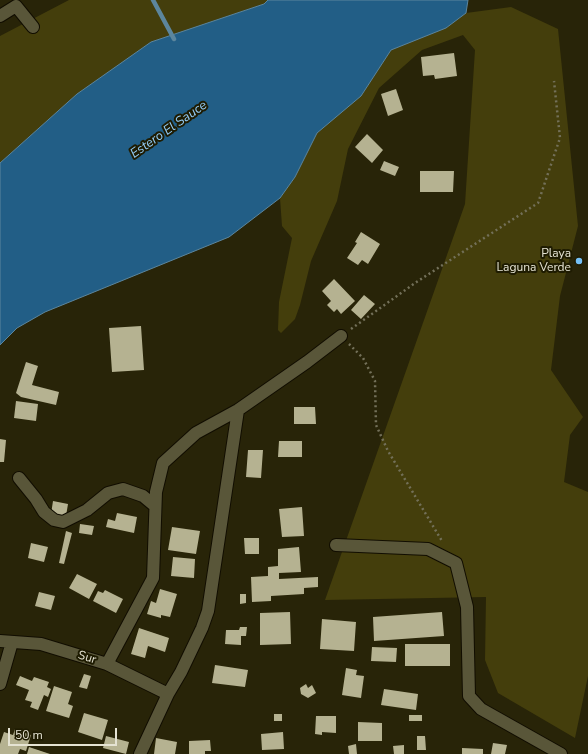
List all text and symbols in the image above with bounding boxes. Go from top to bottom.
water label: Estero El Sauce [128,98,210,162]
place label: Playa Laguna Verde [497,247,571,275]
marker: Playa Laguna Verde [574,256,584,266]
street label: Sur [76,648,98,668]
scale bar [10,720,119,746]
text: 50 m [15,727,43,743]

